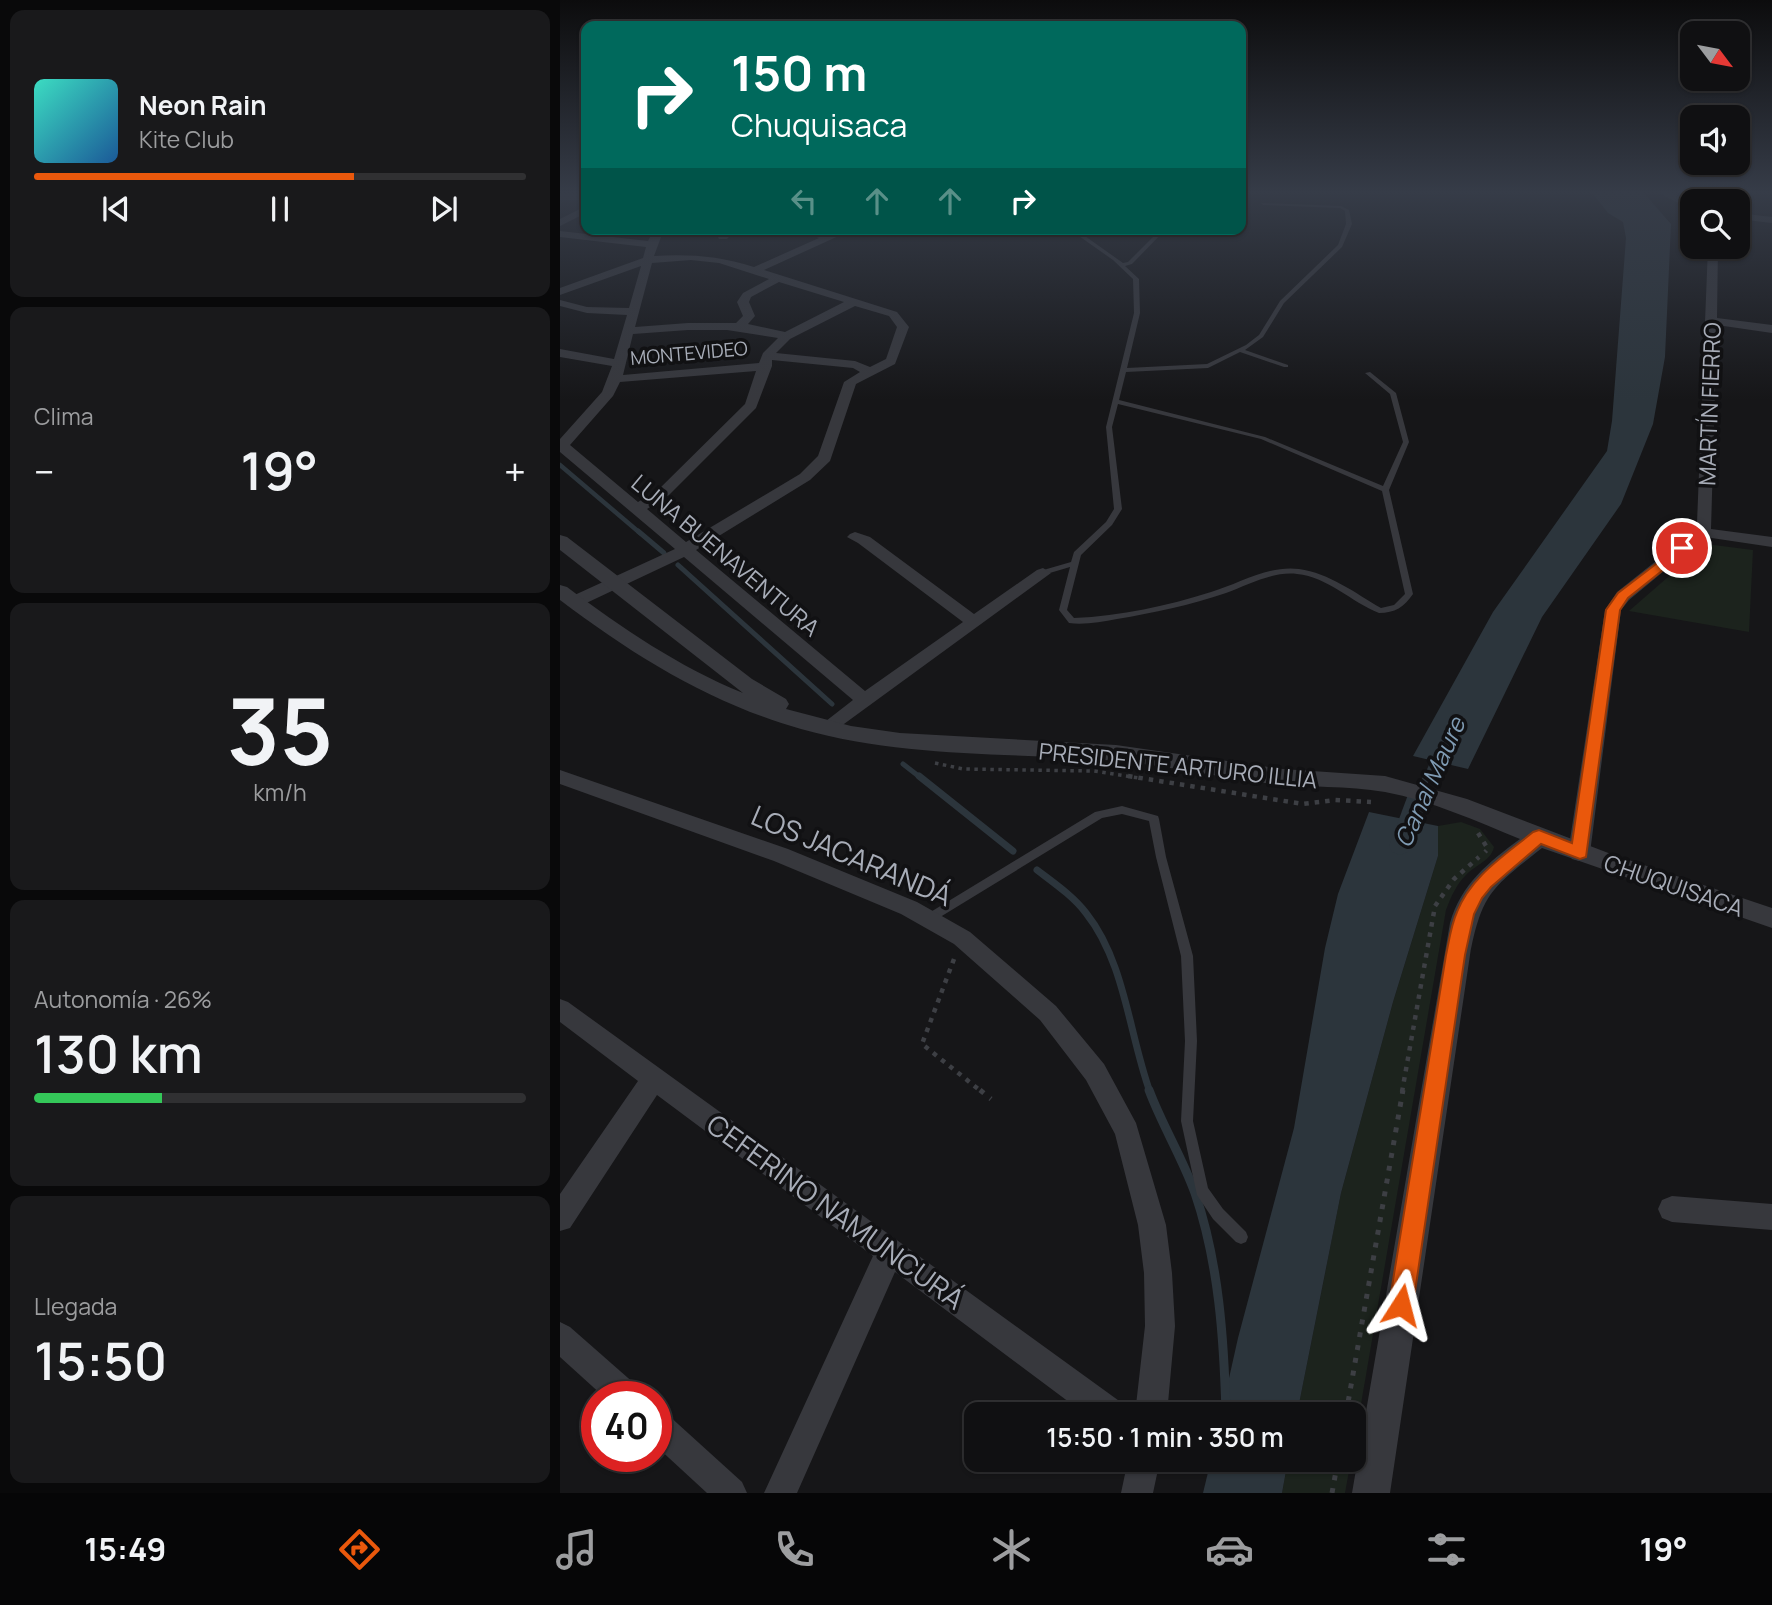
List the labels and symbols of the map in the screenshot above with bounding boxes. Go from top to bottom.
north arrow [1680,21,1750,91]
street label: MARTÍN FIERRO [1690,322,1728,486]
street label: MONTEVIDEO [629,335,749,371]
street label: LUNA BUENAVENTURA [625,467,827,644]
pin [1652,518,1712,578]
water label: Canal Maure [1386,710,1473,852]
street label: PRESIDENTE ARTURO ILLIA [1037,734,1319,796]
street label: LOS JACARANDÁ [746,796,958,914]
street label: CHUQUISACA [1600,846,1748,924]
street label: CEFERINO NAMUNCURÁ [700,1105,973,1318]
position arrow [1364,1268,1438,1342]
speed limit sign: 40 [581,1381,672,1472]

